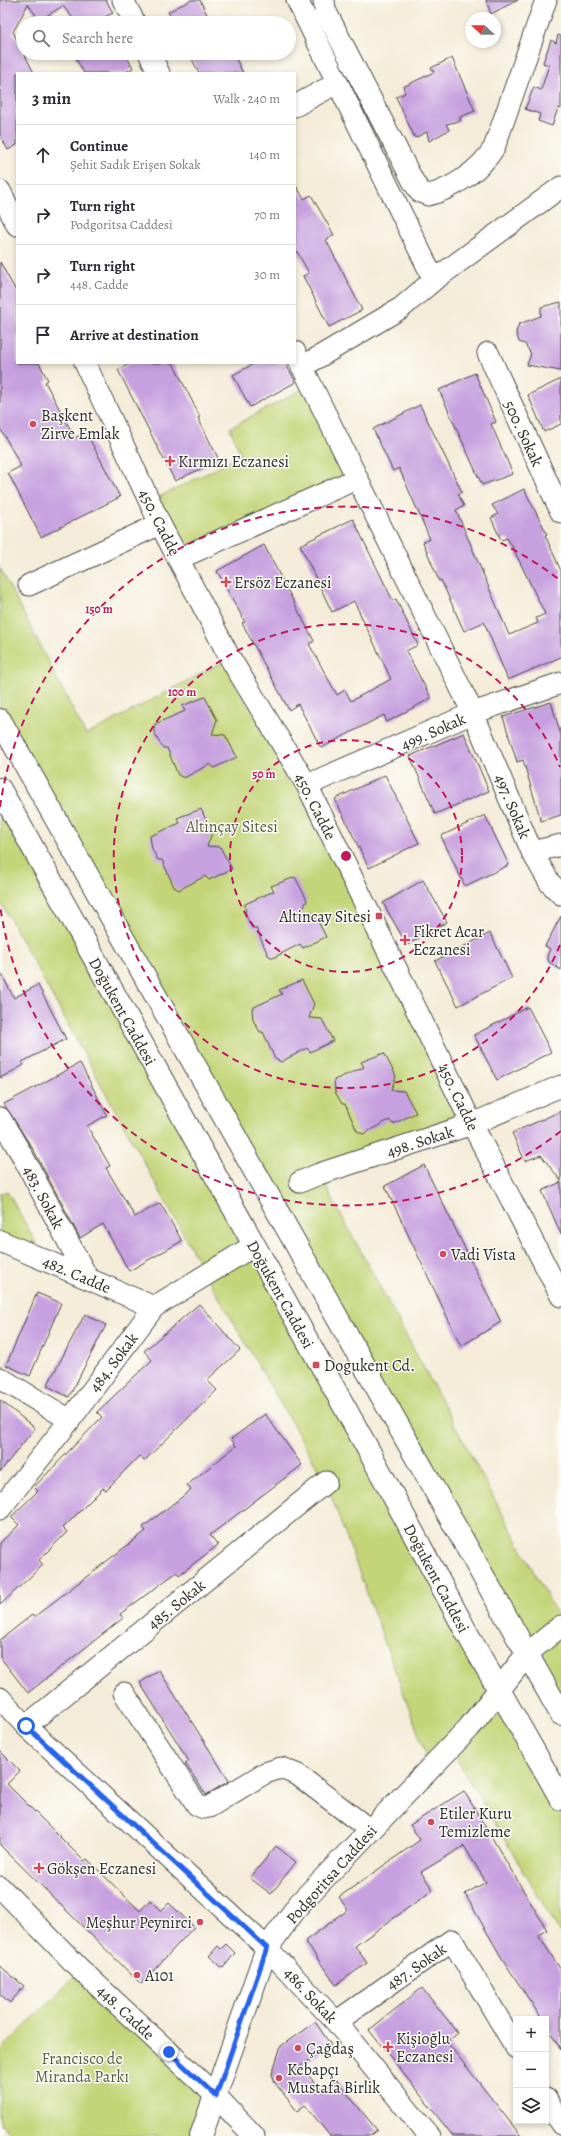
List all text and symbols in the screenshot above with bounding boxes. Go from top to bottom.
north arrow [465,12,501,48]
search box [16,16,296,60]
icon: search [30,27,52,49]
text: Search here [62,28,133,48]
text: 3 min [32,87,71,110]
text: Walk · 240 m [213,90,280,107]
text: Continue [70,136,128,156]
icon: ahead [32,144,54,166]
text: 140 m [249,146,280,163]
text: Şehit Sadık Erişen Sokak [70,156,201,173]
text: Turn right [70,196,135,216]
icon: right [32,204,54,226]
text: 70 m [254,206,280,223]
text: Podgoritsa Caddesi [70,216,173,233]
text: Turn right [70,256,135,276]
icon: right [32,264,54,286]
text: 30 m [254,266,280,283]
text: 448. Cadde [70,276,128,293]
icon: arrive [32,324,54,346]
text: Arrive at destination [70,325,199,345]
street label: 500. Sokak [498,397,548,470]
place label: Başkent Zirve Emlak [41,405,120,445]
marker: Başkent Zirve Emlak [28,419,38,429]
place label: Kırmızı Eczanesi [178,451,289,473]
marker: Kırmızı Eczanesi [165,456,175,466]
street label: 450. Cadde [133,485,185,560]
place label: Ersöz Eczanesi [234,572,332,594]
marker: Ersöz Eczanesi [221,577,231,587]
text: 150 m [85,601,113,617]
text: 100 m [168,684,196,700]
street label: 499. Sokak [398,708,469,756]
text: 50 m [252,766,276,782]
street label: 450. Cadde [289,769,341,844]
street label: 497. Sokak [489,771,536,842]
park label: Altinçay Sitesi [185,816,278,838]
centre of rings [339,849,353,863]
place label: Altincay Sitesi [278,906,371,928]
marker: Altincay Sitesi [374,911,384,921]
place label: Fikret Acar Eczanesi [413,921,484,961]
marker: Fikret Acar Eczanesi [400,935,410,945]
street label: Doğukent Caddesi [83,953,161,1070]
street label: 450. Cadde [432,1060,484,1135]
street label: 498. Sokak [384,1121,457,1163]
street label: 483. Sokak [17,1162,69,1233]
street label: Doğukent Caddesi [241,1236,319,1353]
place label: Vadi Vista [450,1244,517,1266]
marker: Vadi Vista [438,1249,448,1259]
street label: 482. Cadde [39,1251,114,1299]
street label: 484. Sokak [84,1328,143,1397]
place label: Dogukent Cd. [324,1355,415,1377]
marker: Dogukent Cd. [311,1360,321,1370]
street label: Doğukent Caddesi [398,1520,474,1637]
street label: 485. Sokak [143,1575,210,1635]
route start [17,1717,35,1735]
place label: Etiler Kuru Temizleme [439,1803,512,1843]
marker: Etiler Kuru Temizleme [426,1817,436,1827]
street label: Podgoritsa Caddesi [281,1820,382,1929]
place label: Gökşen Eczanesi [47,1858,156,1880]
marker: Gökşen Eczanesi [34,1863,44,1873]
place label: Meşhur Peynirci [86,1912,192,1934]
marker: Meşhur Peynirci [195,1917,205,1927]
street label: 487. Sokak [382,1938,451,1996]
street label: 486. Sokak [279,1963,342,2029]
place label: A101 [144,1965,174,1987]
marker: A101 [132,1970,142,1980]
street label: 448. Cadde [92,1980,159,2045]
map controls [513,2016,549,2124]
button: + [513,2016,549,2052]
place label: Kişioğlu Eczanesi [396,2028,454,2068]
place label: Çağdaş [306,2038,354,2060]
marker: Kişioğlu Eczanesi [383,2042,393,2052]
route end [160,2043,178,2061]
marker: Çağdaş [293,2043,303,2053]
park label: Francisco de Miranda Parkı [35,2048,129,2088]
button: − [513,2052,549,2088]
place label: Kebapçı Mustafa Birlik [287,2059,380,2099]
marker: Kebapçı Mustafa Birlik [274,2073,284,2083]
button: layers [513,2088,549,2124]

